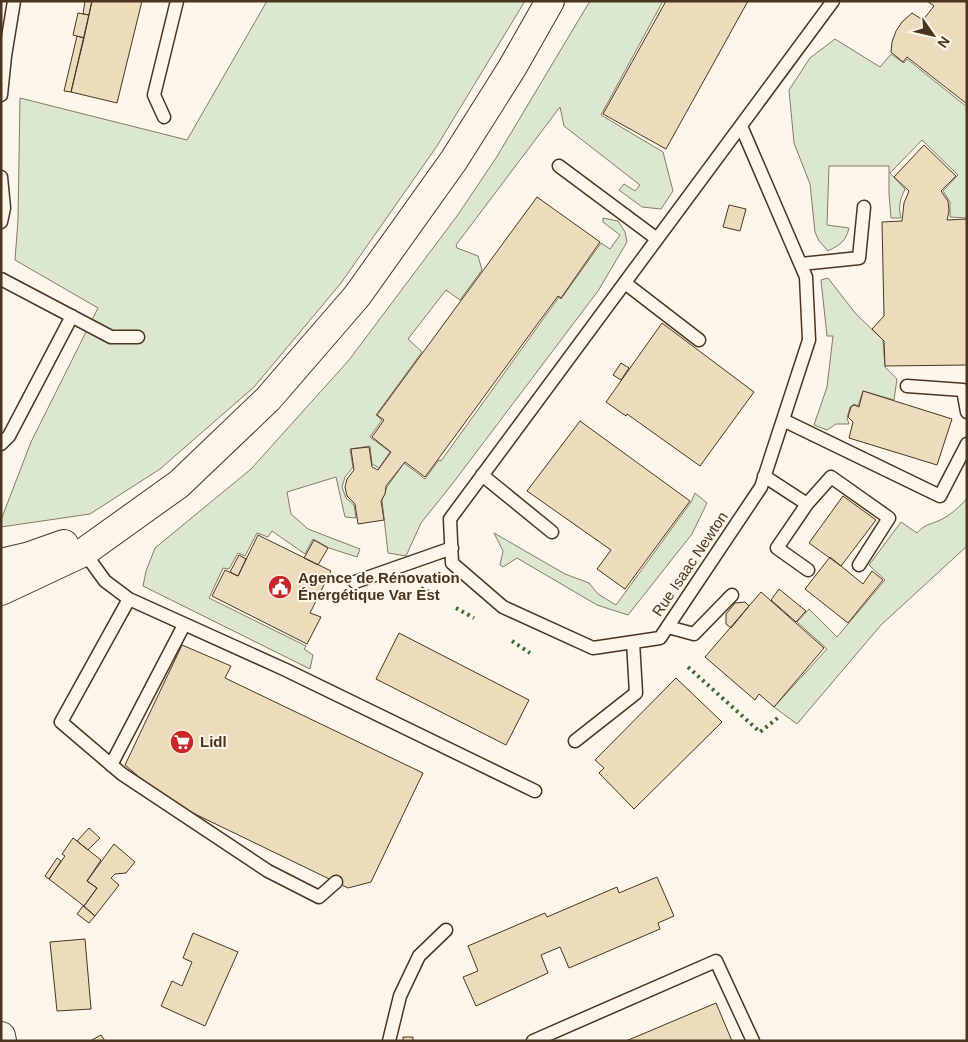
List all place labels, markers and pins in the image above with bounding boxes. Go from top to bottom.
place label: Agence de Rénovation Énergétique Var Est [298,569,460,603]
public building icon: Agence de Rénovation Énergétique Var Est [267,574,293,600]
supermarket icon: Lidl [169,729,195,755]
place label: Lidl [200,733,227,750]

